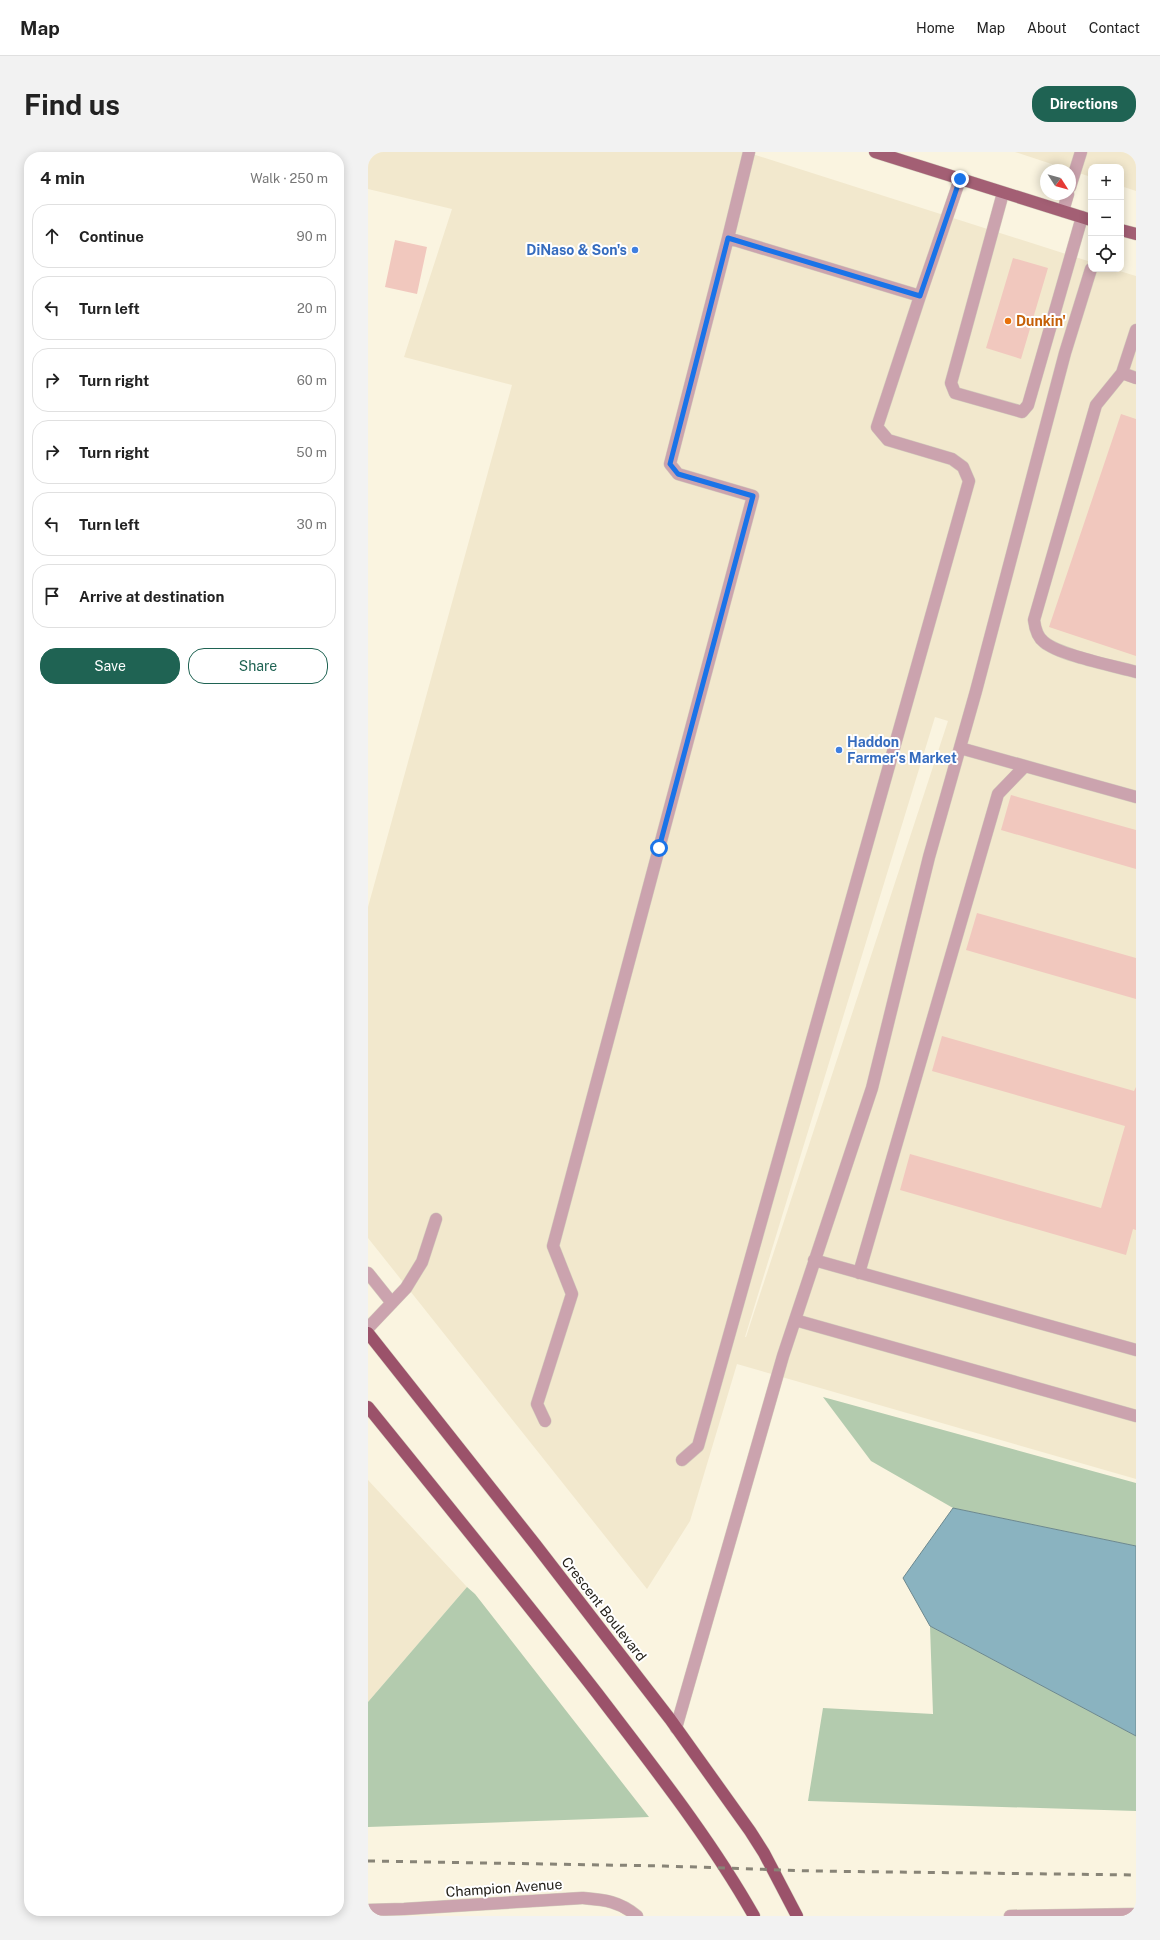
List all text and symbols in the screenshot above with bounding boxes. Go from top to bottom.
text: Map [20,17,60,39]
text: Home [916,20,955,36]
text: Map [977,20,1005,36]
text: About [1027,20,1067,36]
text: Contact [1089,20,1140,36]
button: Directions [1032,86,1136,122]
text: Find us [24,88,120,121]
north arrow [1040,164,1076,200]
map controls [1088,164,1124,272]
button: + [1088,164,1124,200]
text: 4 min [40,168,85,188]
route end [951,170,969,188]
text: Walk · 250 m [250,171,328,186]
button: − [1088,200,1124,236]
icon: ahead [41,225,63,247]
text: Continue [79,228,144,245]
text: 90 m [297,229,327,244]
button: locate [1088,236,1124,272]
place label: DiNaso & Son's [526,242,627,258]
marker: DiNaso & Son's [630,245,640,255]
icon: left [41,297,63,319]
text: Turn left [79,300,140,317]
text: 20 m [297,301,327,316]
place label: Dunkin' [1016,313,1066,329]
marker: Dunkin' [1003,316,1013,326]
icon: right [41,369,63,391]
text: Turn right [79,372,149,389]
text: 60 m [297,373,327,388]
icon: right [41,441,63,463]
text: Turn right [79,444,149,461]
text: 50 m [296,445,327,460]
icon: left [41,513,63,535]
text: Turn left [79,516,140,533]
text: 30 m [297,517,327,532]
icon: arrive [41,585,63,607]
text: Arrive at destination [79,588,224,605]
button: Save [40,648,180,684]
button: Share [188,648,328,684]
place label: Haddon Farmer's Market [847,734,957,766]
marker: Haddon Farmer's Market [834,745,844,755]
route start [650,839,668,857]
street label: Crescent Boulevard [558,1554,650,1664]
street label: Champion Avenue [445,1876,563,1900]

